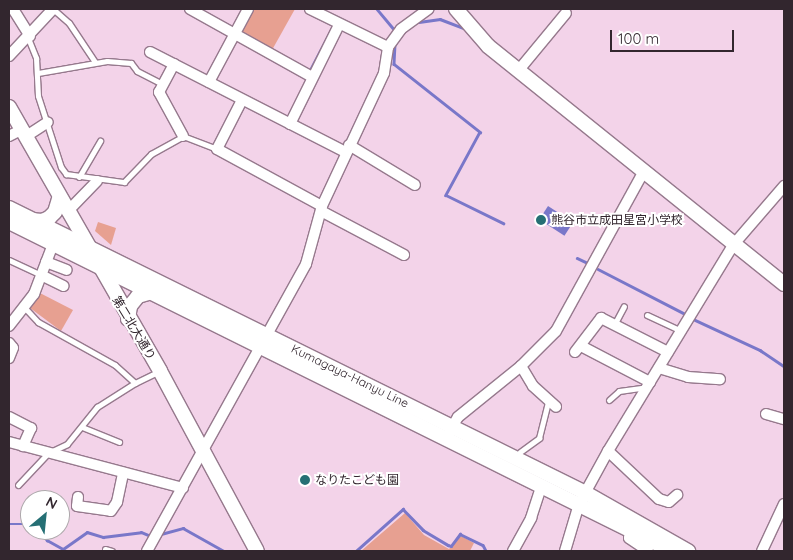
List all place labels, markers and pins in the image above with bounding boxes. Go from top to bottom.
place label: 熊谷市立成田星宮小学校 [551,213,683,227]
marker: 熊谷市立成田星宮小学校 [535,214,547,226]
place label: なりたこども園 [315,473,399,487]
marker: なりたこども園 [299,474,311,486]

